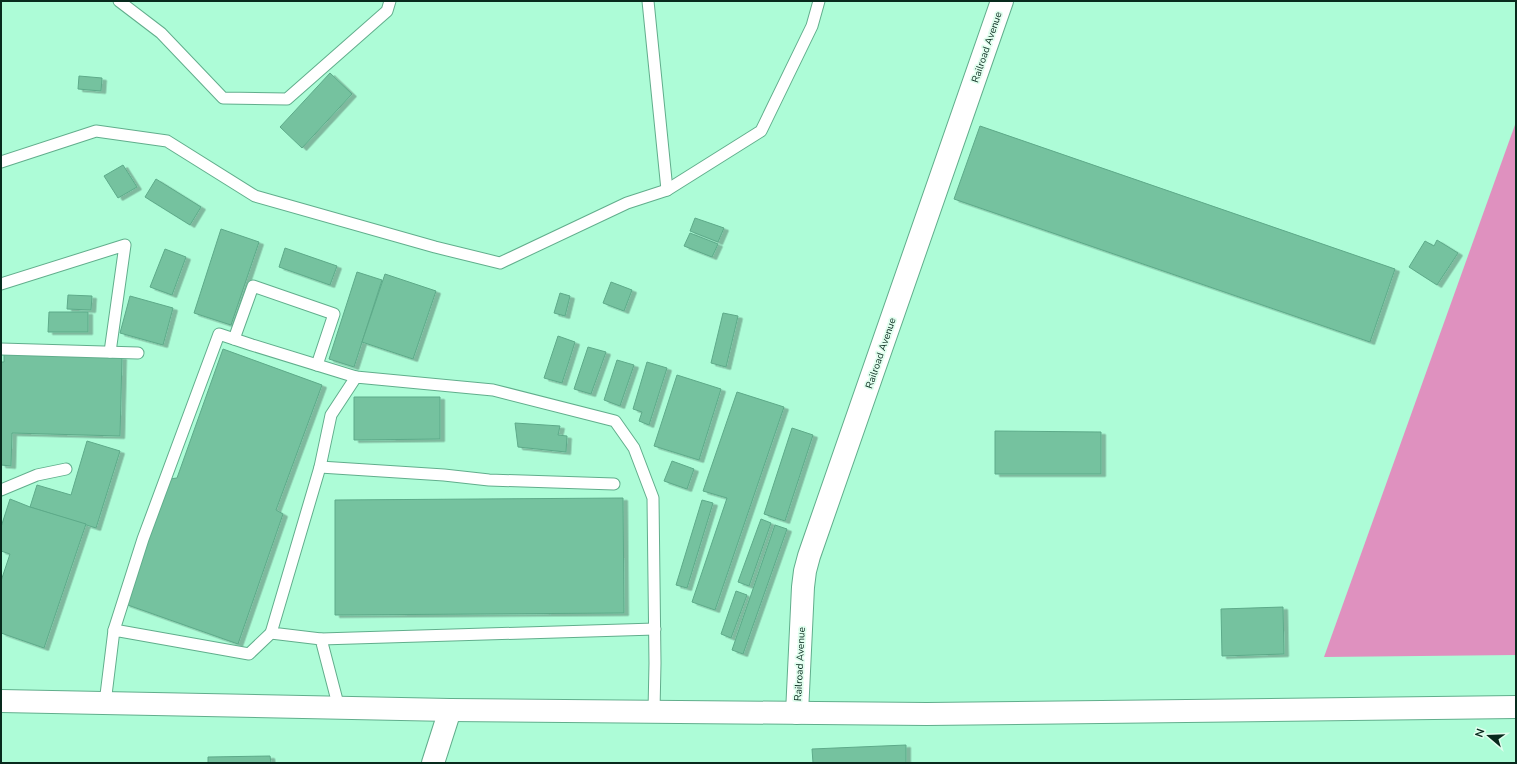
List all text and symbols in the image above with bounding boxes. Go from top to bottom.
street label: Railroad Avenue [968,10,1006,85]
street label: Railroad Avenue [862,316,900,391]
street label: Railroad Avenue [791,627,809,701]
north arrow [1469,716,1509,756]
text: N [1472,727,1488,739]

